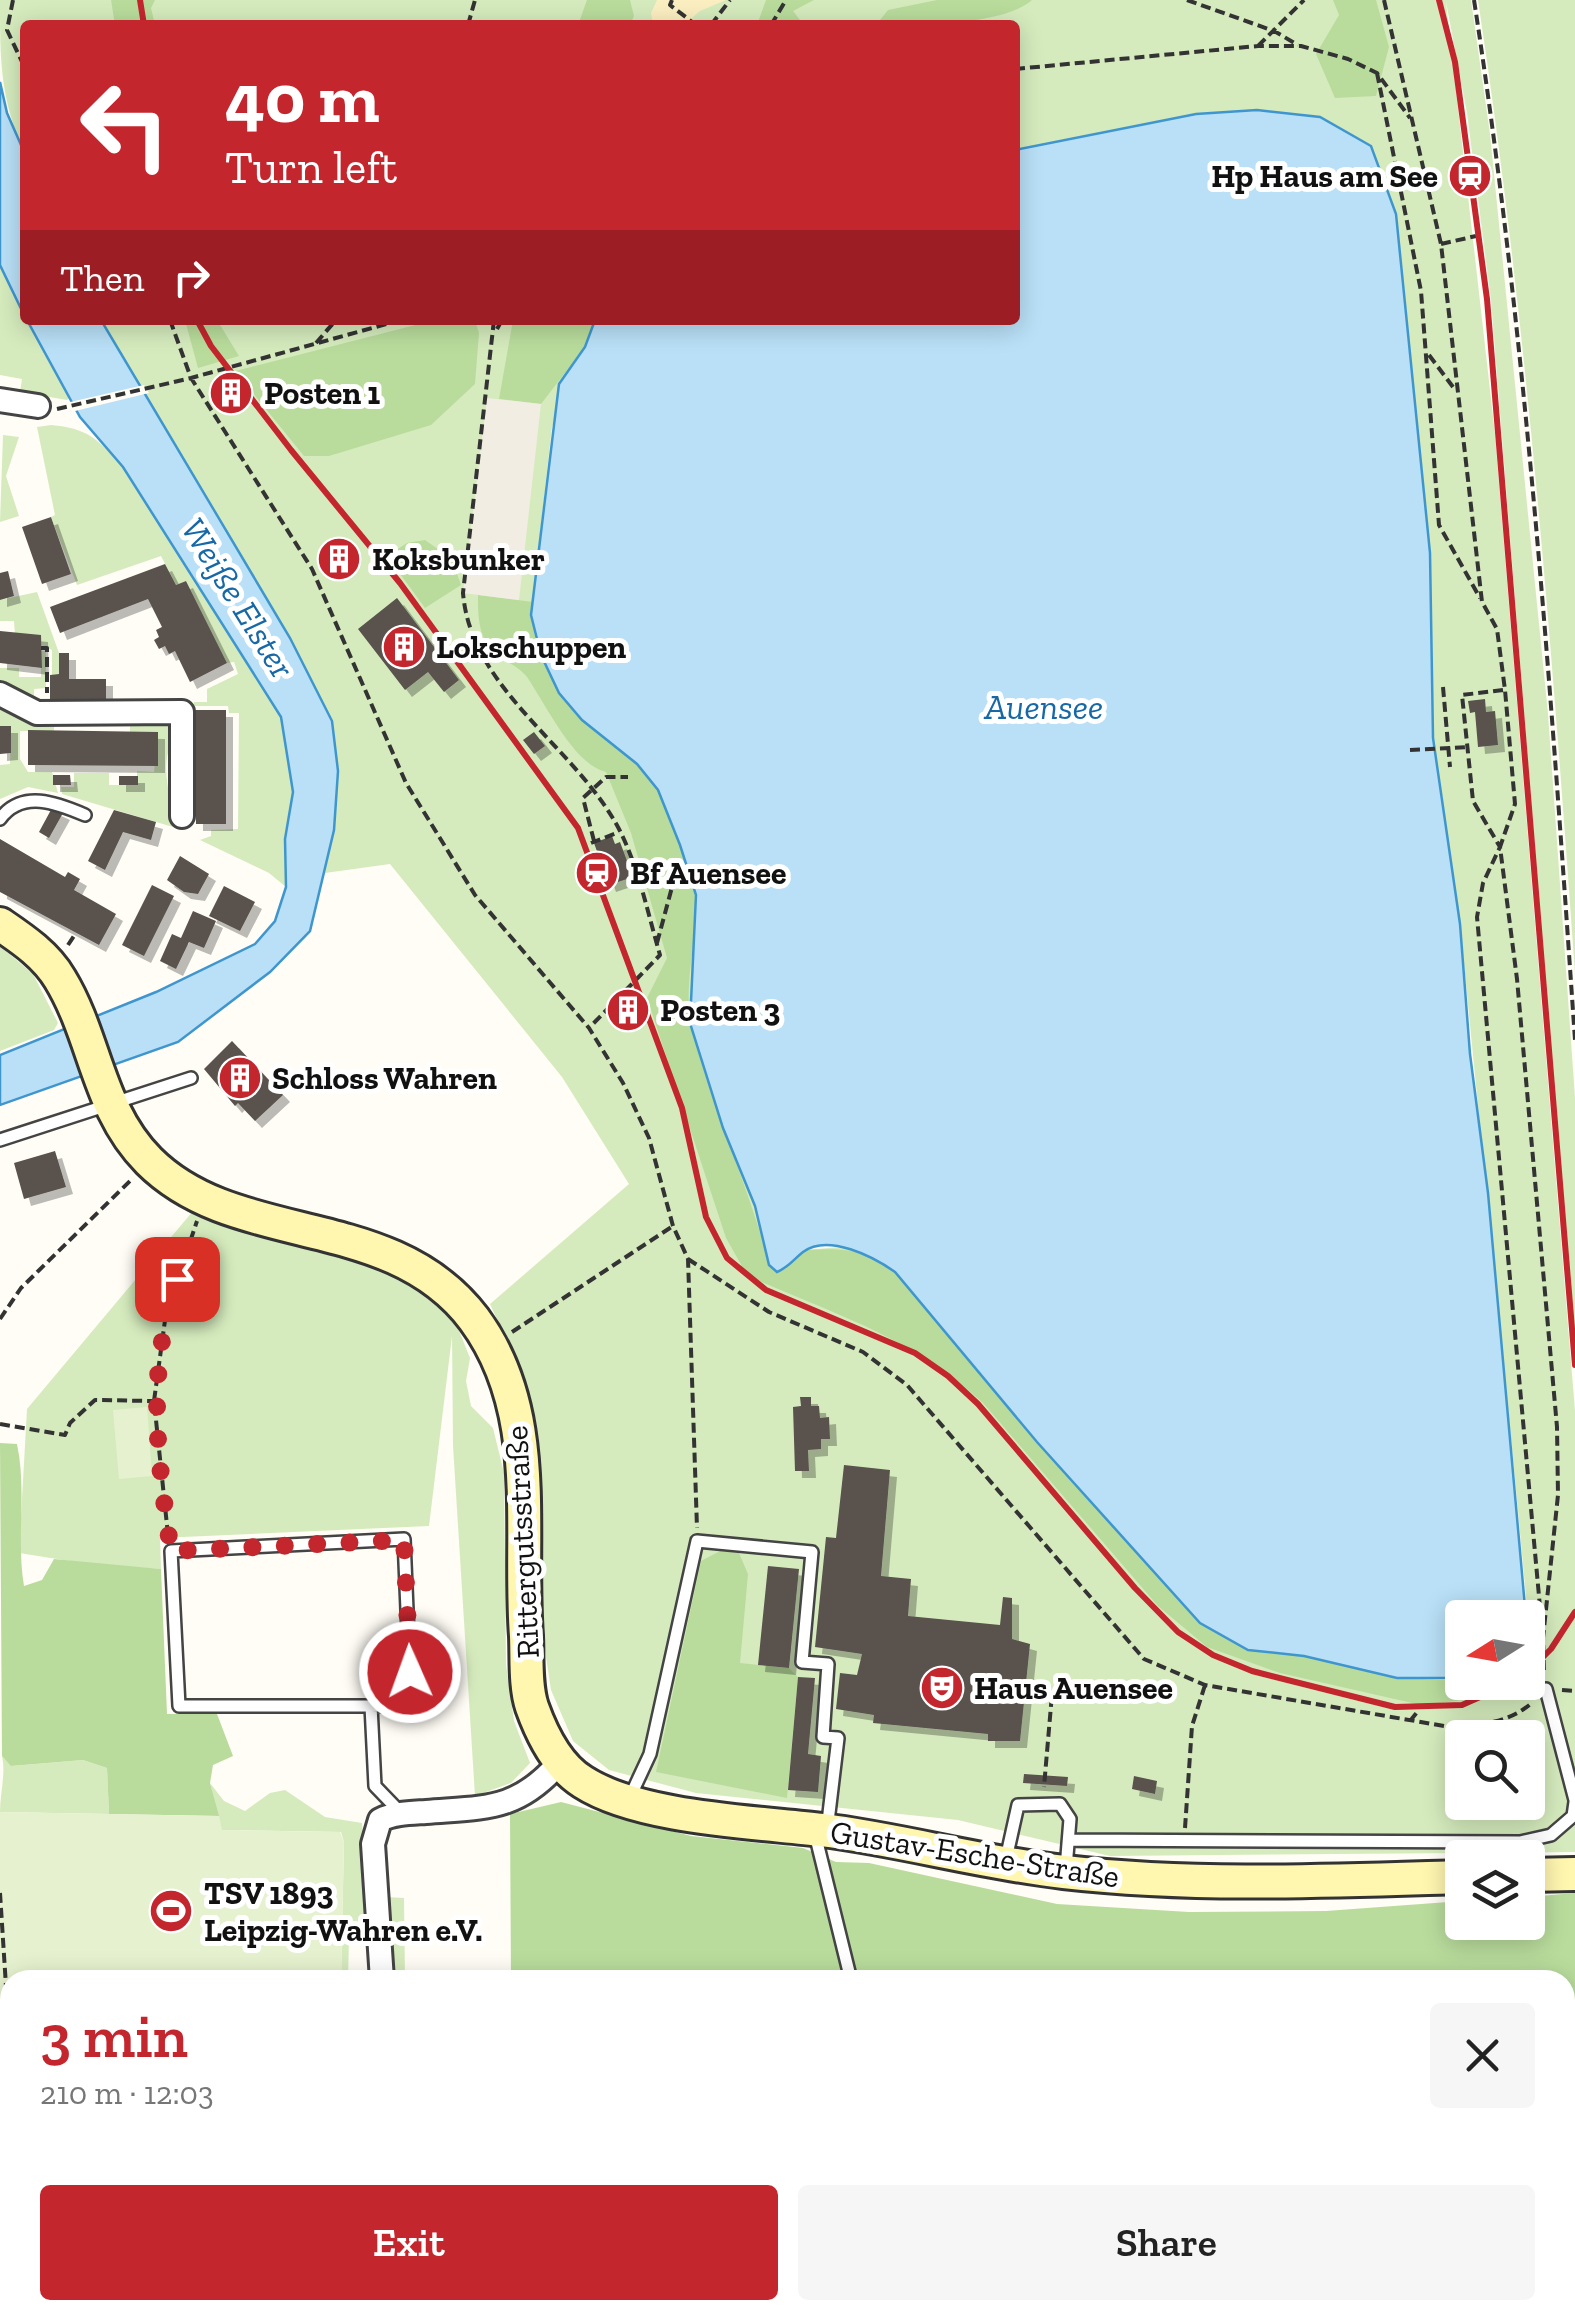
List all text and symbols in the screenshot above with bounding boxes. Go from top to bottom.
text: 40 m [225,56,380,140]
icon: left [60,60,190,190]
text: Turn left [225,141,397,195]
station icon: Hp Haus am See [1447,153,1493,199]
place label: Hp Haus am See [1211,157,1438,195]
icon: right [164,250,219,305]
text: Then [60,255,144,301]
building icon: Posten 1 [208,370,254,416]
place label: Posten 1 [264,374,380,412]
water label: Weiße Elster [172,510,304,687]
building icon: Koksbunker [316,536,362,582]
place label: Koksbunker [372,540,545,578]
building icon: Lokschuppen [381,624,427,670]
place label: Lokschuppen [436,628,626,666]
water label: Auensee [984,686,1103,728]
station icon: Bf Auensee [574,850,620,896]
place label: Bf Auensee [630,854,786,892]
building icon: Posten 3 [605,987,651,1033]
place label: Posten 3 [660,991,780,1029]
building icon: Schloss Wahren [217,1055,263,1101]
place label: Schloss Wahren [272,1059,497,1097]
pin [135,1237,220,1322]
icon: arrive [150,1252,205,1307]
street label: Rittergutsstraße [497,1425,547,1659]
north arrow [1445,1600,1545,1700]
map controls [1445,1600,1545,1940]
position arrow [358,1620,462,1724]
theatre icon: Haus Auensee [919,1665,965,1711]
place label: Haus Auensee [974,1669,1173,1707]
button: search [1445,1720,1545,1820]
street label: Gustav-Esche-Straße [828,1812,1122,1896]
button: layers [1445,1840,1545,1940]
place label: TSV 1893 Leipzig-Wahren e.V. [204,1874,482,1949]
sports icon: TSV 1893 Leipzig-Wahren e.V. [148,1888,194,1934]
text: 3 min [40,2000,188,2072]
button: close [1430,2003,1535,2108]
text: 210 m · 12:03 [40,2074,214,2112]
button: Exit [40,2185,778,2300]
button: Share [798,2185,1535,2300]

